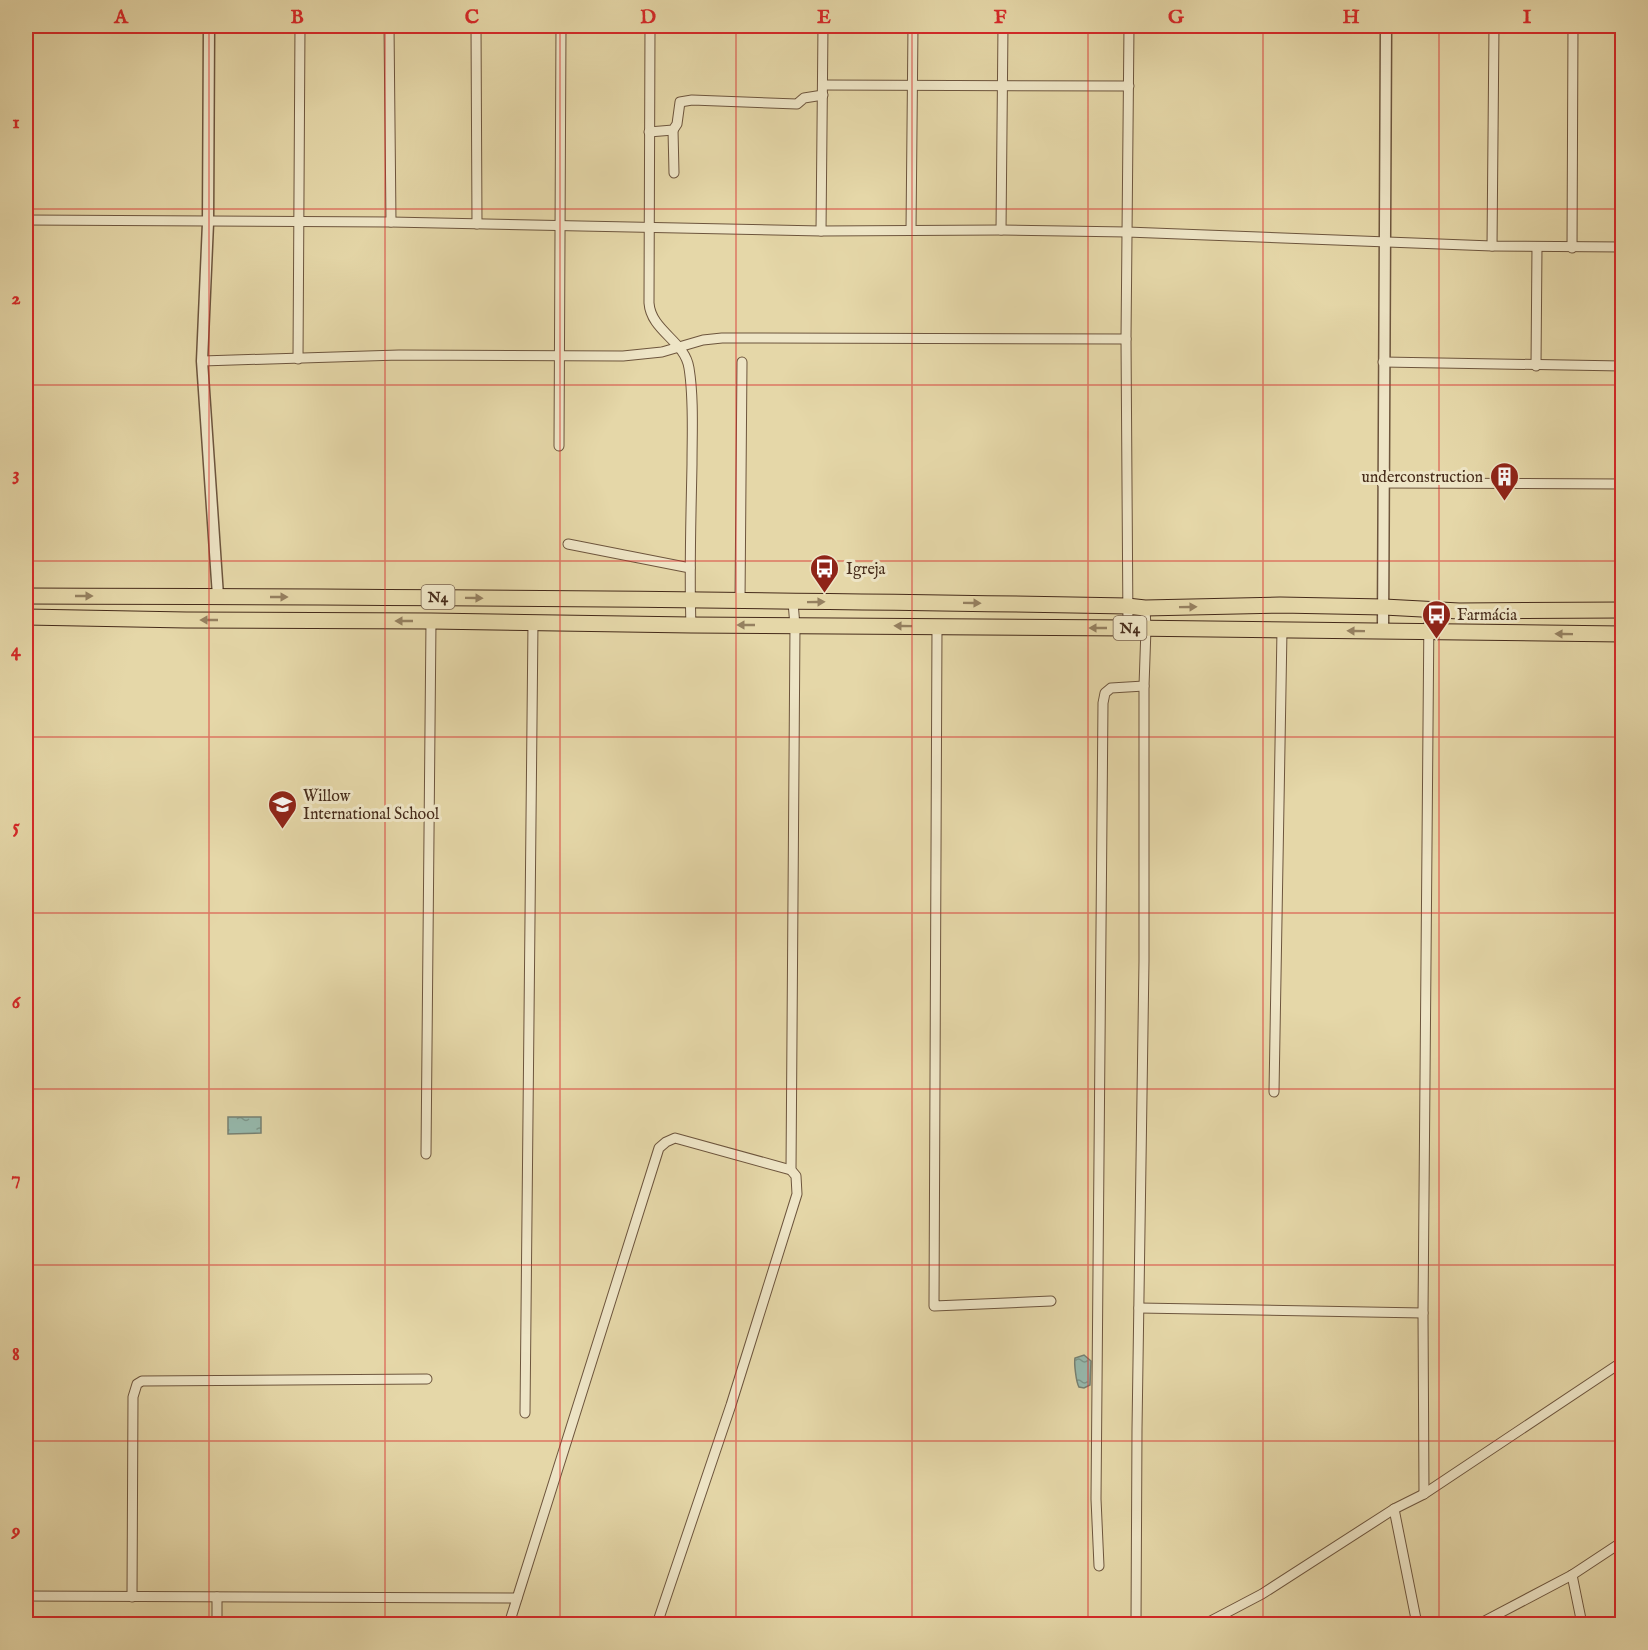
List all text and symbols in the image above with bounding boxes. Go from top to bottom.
text: A [113,5,129,30]
text: B [290,5,304,30]
text: C [465,5,479,30]
text: D [640,5,656,30]
text: E [817,5,831,30]
text: F [994,5,1007,30]
text: G [1168,5,1185,30]
text: H [1342,5,1360,30]
text: I [1523,5,1532,30]
text: 1 [12,110,20,135]
text: 2 [11,286,21,311]
building icon: underconstruction [1488,460,1520,502]
text: 3 [12,462,20,487]
place label: underconstruction [1362,468,1483,488]
bus stop icon: Igreja [809,552,841,594]
place label: Igreja [846,560,886,580]
road number: N4 [422,585,454,609]
one-way arrow [74,591,93,601]
one-way arrow [269,592,288,602]
one-way arrow [464,593,483,602]
one-way arrow [806,597,825,607]
one-way arrow [962,598,981,608]
bus stop icon: Farmácia [1420,598,1452,640]
one-way arrow [1178,602,1197,612]
place label: Farmácia [1457,606,1517,626]
one-way arrow [199,615,218,625]
one-way arrow [394,616,413,626]
road number: N4 [1114,616,1146,640]
one-way arrow [736,620,755,630]
one-way arrow [893,621,912,631]
one-way arrow [1088,623,1107,633]
one-way arrow [1346,626,1365,636]
one-way arrow [1555,629,1574,638]
text: 4 [11,638,22,663]
place label: Willow International School [303,787,440,825]
school or university icon: Willow International School [266,788,298,830]
text: 5 [12,814,20,839]
text: 6 [12,990,22,1015]
text: 7 [11,1166,21,1191]
text: 8 [12,1342,20,1367]
text: 9 [11,1518,21,1543]

